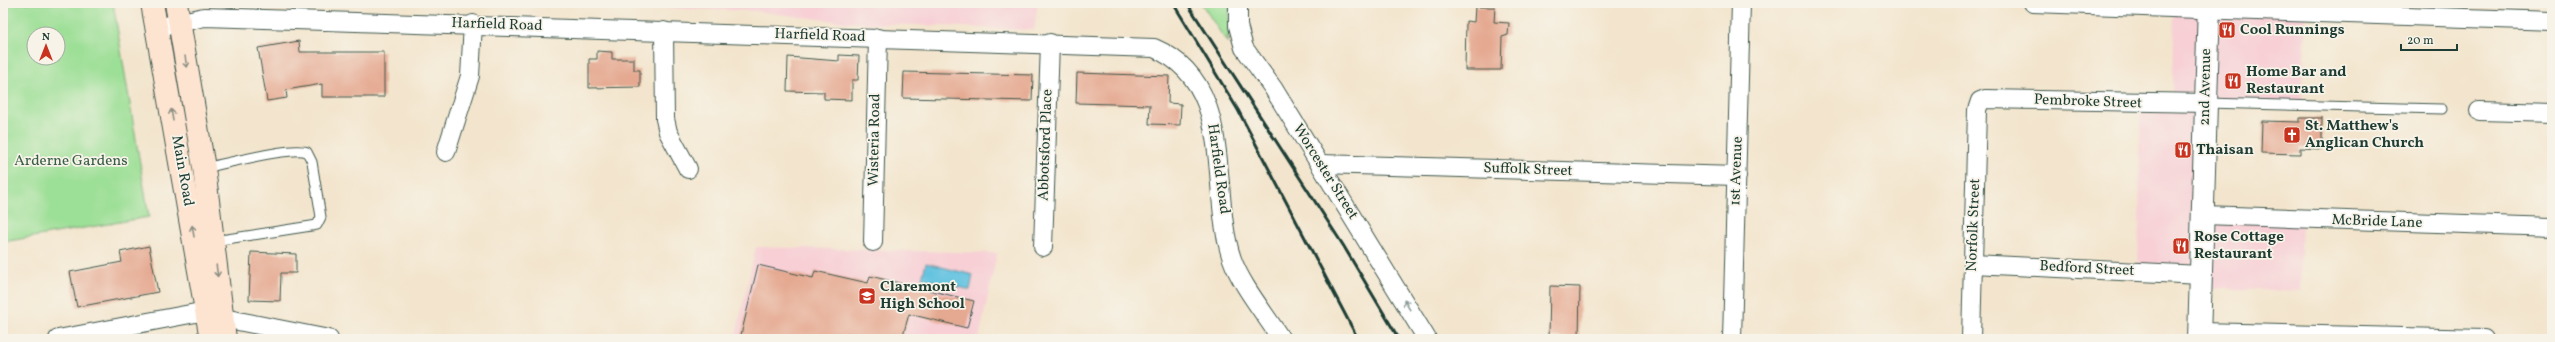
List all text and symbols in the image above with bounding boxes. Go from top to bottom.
street label: Harfield Road [451,13,543,37]
restaurant icon: Cool Runnings [2217,20,2237,40]
place label: Cool Runnings [2240,20,2345,41]
street label: Harfield Road [774,24,866,48]
north arrow [26,26,66,66]
scale bar [2401,26,2457,52]
text: N [42,30,50,45]
text: 20 m [2407,33,2434,49]
street label: 2nd Avenue [2195,48,2217,126]
one-way arrow [182,55,190,68]
place label: Home Bar and Restaurant [2246,62,2346,100]
restaurant icon: Home Bar and Restaurant [2223,71,2243,91]
street label: Abbotsford Place [1034,89,1058,201]
street label: Pembroke Street [2033,90,2143,114]
street label: Wisteria Road [864,93,886,187]
one-way arrow [168,108,176,121]
place label: St. Matthew's Anglican Church [2305,116,2424,154]
street label: Worcester Street [1287,120,1363,224]
street label: Harfield Road [1201,122,1235,216]
church icon: St. Matthew's Anglican Church [2282,125,2302,145]
street label: Main Road [165,134,199,208]
street label: 1st Avenue [1725,136,1749,206]
restaurant icon: Thaisan [2173,140,2193,160]
place label: Thaisan [2196,140,2254,161]
park label: Arderne Gardens [14,151,128,172]
street label: Suffolk Street [1483,158,1573,182]
street label: Norfolk Street [1962,178,1986,272]
street label: McBride Lane [2331,210,2423,234]
one-way arrow [189,225,197,238]
place label: Rose Cottage Restaurant [2194,227,2284,265]
restaurant icon: Rose Cottage Restaurant [2171,236,2191,256]
street label: Bedford Street [2039,256,2135,282]
one-way arrow [213,264,221,277]
place label: Claremont High School [880,277,965,315]
school or university icon: Claremont High School [857,286,877,306]
one-way arrow [1402,299,1410,311]

